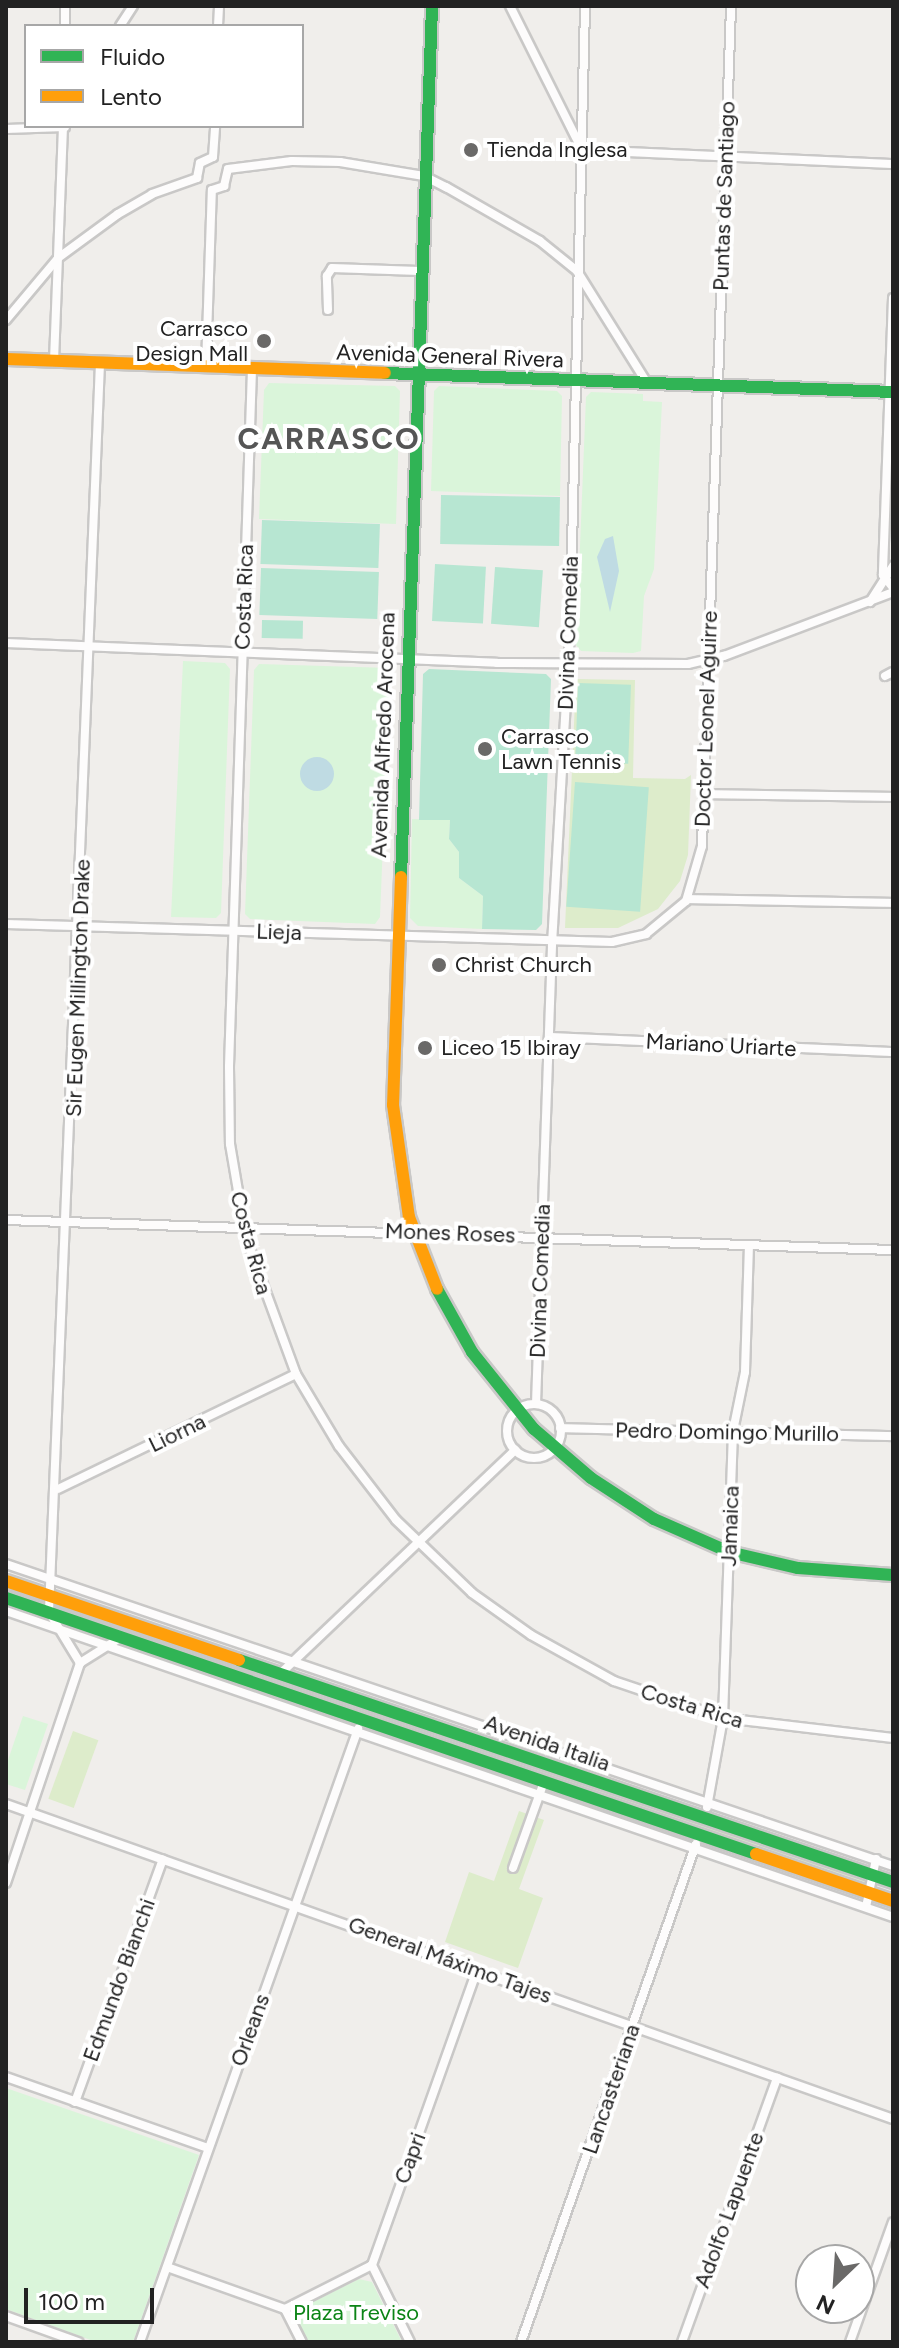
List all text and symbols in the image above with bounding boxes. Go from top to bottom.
legend [24,24,304,128]
text: Fluido [100,42,165,71]
text: Lento [100,82,162,111]
street label: Puntas de Santiago [707,101,741,291]
place label: Tienda Inglesa [487,137,628,163]
marker: Tienda Inglesa [462,141,480,159]
place label: Carrasco Design Mall [135,315,248,366]
marker: Carrasco Design Mall [255,332,273,350]
street label: Avenida General Rivera [336,339,564,373]
district label: CARRASCO [237,421,421,457]
street label: Costa Rica [229,544,259,650]
street label: Divina Comedia [552,555,584,711]
street label: Doctor Leonel Aguirre [689,610,723,828]
street label: Avenida Alfredo Arocena [366,612,400,858]
place label: Carrasco Lawn Tennis [501,723,621,774]
marker: Carrasco Lawn Tennis [476,740,494,758]
street label: Sir Eugen Millington Drake [60,859,96,1117]
street label: Lieja [256,918,302,946]
place label: Christ Church [455,952,592,978]
marker: Christ Church [430,956,448,974]
street label: Mariano Uriarte [645,1028,797,1062]
place label: Liceo 15 Ibiray [441,1035,581,1061]
marker: Liceo 15 Ibiray [416,1039,434,1057]
street label: Costa Rica [225,1188,277,1298]
street label: Divina Comedia [524,1203,556,1359]
street label: Mones Roses [384,1218,516,1248]
street label: Liorna [144,1408,210,1458]
street label: Pedro Domingo Murillo [615,1417,839,1447]
street label: Jamaica [715,1485,745,1567]
street label: Costa Rica [638,1678,746,1734]
street label: Avenida Italia [481,1709,613,1777]
street label: Edmundo Bianchi [77,1895,161,2065]
street label: General Máximo Tajes [345,1911,555,2009]
street label: Orleans [225,1990,275,2070]
street label: Lancasteriana [576,2020,646,2158]
street label: Adolfo Lapuente [689,2128,769,2292]
street label: Capri [389,2129,431,2187]
north arrow [795,2244,875,2324]
scale bar [28,2272,158,2322]
text: 100 m [38,2287,105,2316]
text: N [812,2289,839,2320]
park label: Plaza Treviso [293,2300,419,2326]

